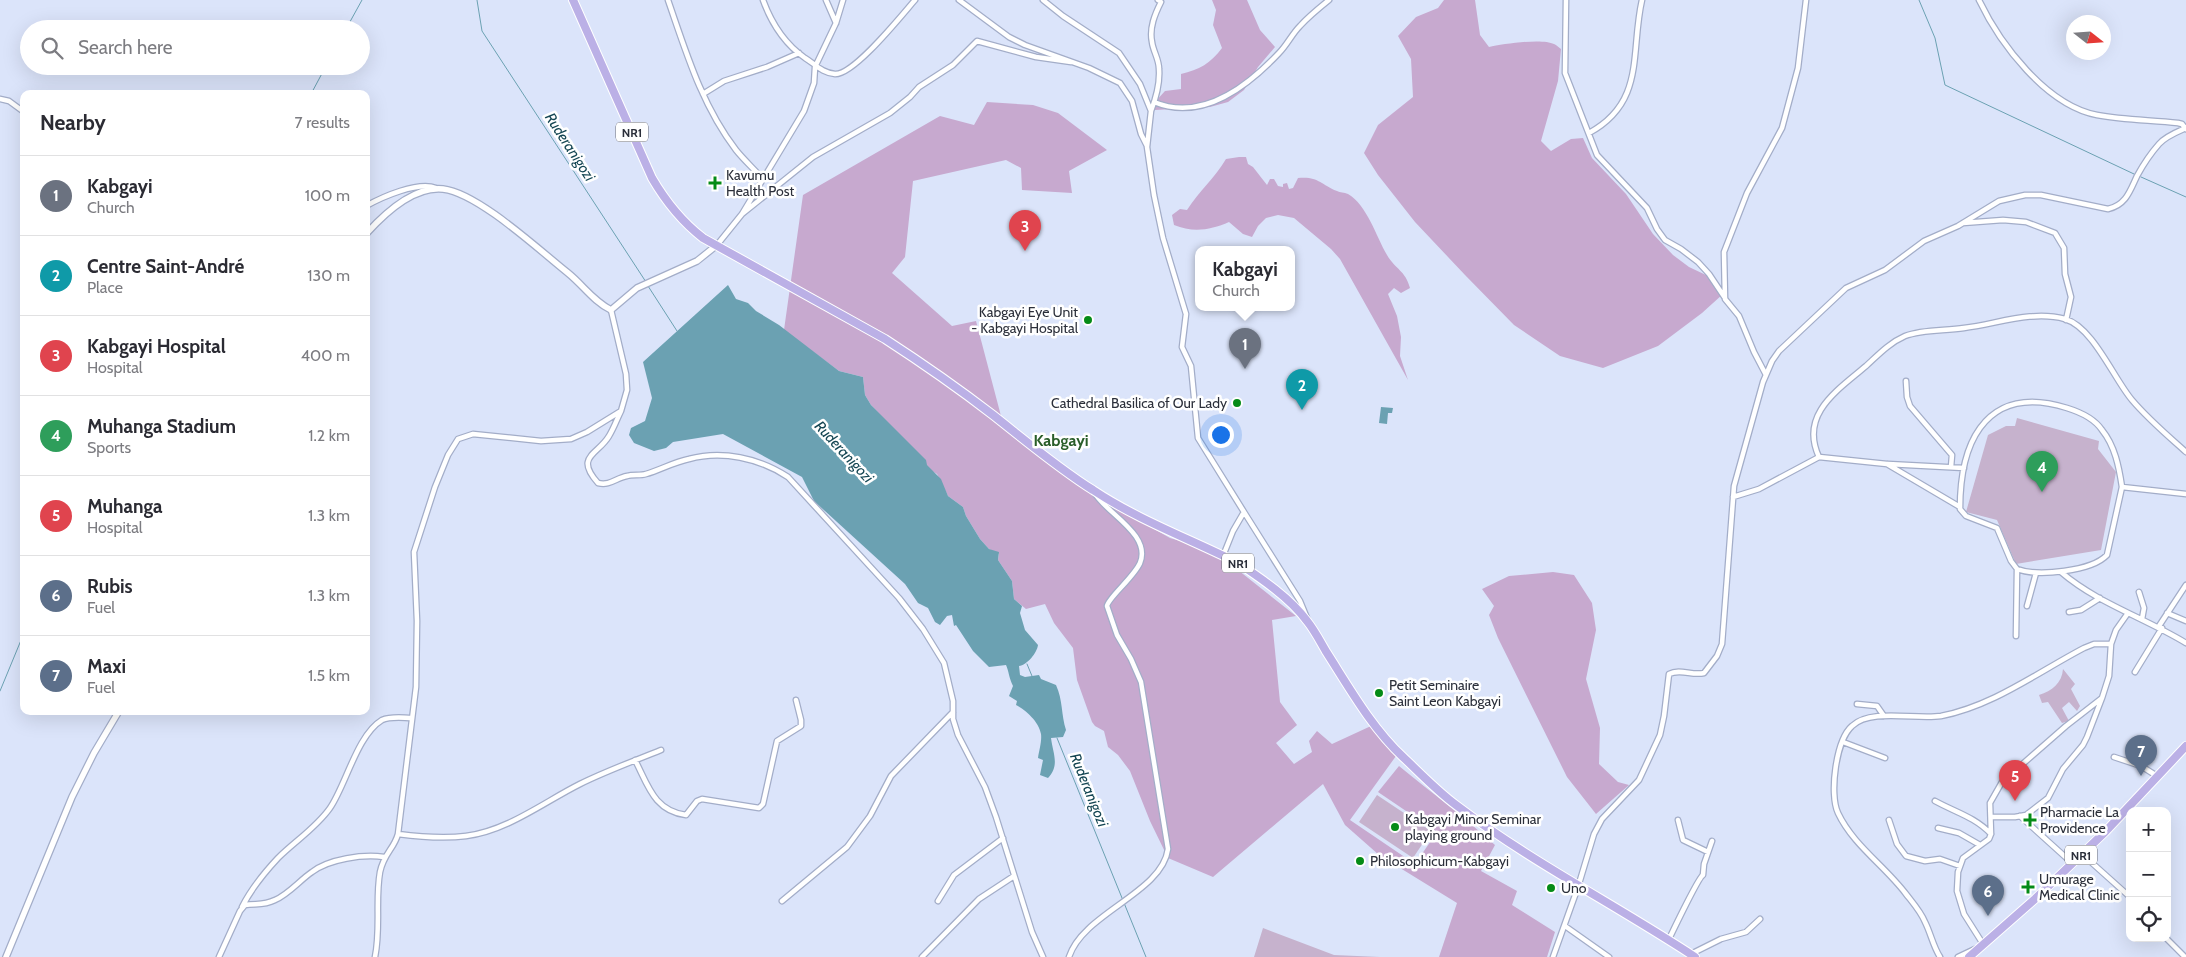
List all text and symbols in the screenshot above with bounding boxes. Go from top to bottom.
north arrow [2066,15,2111,60]
search box [20,20,370,75]
icon: search [38,34,66,62]
text: Search here [78,36,172,59]
water label: Ruderanigozi [541,109,599,185]
text: Nearby [40,110,106,135]
text: 7 results [295,113,350,132]
road number: NR1 [616,122,648,142]
place label: Kavumu Health Post [726,166,795,200]
text: Kabgayi [87,175,152,198]
marker: Kavumu Health Post [708,176,722,190]
text: 1 [53,186,59,205]
text: 100 m [305,186,350,205]
text: Church [87,198,135,217]
pin: 3 [1009,210,1041,251]
popup [1195,246,1295,311]
text: Centre Saint-André [87,255,244,278]
text: Kabgayi [1212,258,1278,281]
text: 2 [52,266,60,285]
text: 130 m [307,266,350,285]
text: Place [87,278,123,297]
text: Church [1212,281,1260,300]
place label: Kabgayi Eye Unit - Kabgayi Hospital [971,303,1079,337]
marker: Kabgayi Eye Unit - Kabgayi Hospital [1082,314,1094,326]
pin: 1 [1229,328,1261,369]
text: Kabgayi Hospital [87,335,226,358]
text: 3 [52,346,60,365]
text: 400 m [301,346,350,365]
text: Hospital [87,358,143,377]
pin: 2 [1286,369,1318,410]
place label: Cathedral Basilica of Our Lady [1051,394,1227,412]
marker: Cathedral Basilica of Our Lady [1231,397,1243,409]
text: Muhanga Stadium [87,415,236,438]
water label: Ruderanigozi [811,417,878,487]
your location [1208,422,1234,448]
text: 4 [51,426,61,445]
text: 1.2 km [308,426,350,445]
district label: Kabgayi [1033,431,1089,450]
text: Sports [87,438,131,457]
pin: 4 [2026,451,2058,492]
text: Muhanga [87,495,163,518]
text: 5 [52,506,60,525]
text: 1.3 km [308,506,350,525]
text: Hospital [87,518,143,537]
road number: NR1 [1222,554,1254,572]
text: Rubis [87,575,133,598]
text: 6 [52,586,61,605]
text: 1.3 km [308,586,350,605]
text: Fuel [87,598,115,617]
text: Maxi [87,655,126,678]
text: 7 [52,666,60,685]
text: 1.5 km [308,666,350,685]
place label: Petit Seminaire Saint Leon Kabgayi [1389,676,1501,710]
text: Fuel [87,678,115,697]
marker: Petit Seminaire Saint Leon Kabgayi [1373,687,1385,699]
pin: 7 [2125,735,2157,776]
water label: Ruderanigozi [1066,750,1112,830]
pin: 5 [1999,760,2031,801]
place label: Pharmacie La Providence [2040,803,2119,837]
map controls [2126,807,2171,942]
button: + [2126,807,2171,852]
place label: Kabgayi Minor Seminar playing ground [1405,810,1541,844]
marker: Pharmacie La Providence [2024,814,2036,826]
marker: Kabgayi Minor Seminar playing ground [1389,821,1401,833]
road number: NR1 [2065,846,2097,864]
place label: Philosophicum-Kabgayi [1370,852,1509,870]
button: − [2126,852,2171,897]
marker: Philosophicum-Kabgayi [1354,855,1366,867]
place label: Umurage Medical Clinic [2039,870,2120,904]
pin: 6 [1972,875,2004,916]
place label: Uno [1561,879,1587,897]
marker: Umurage Medical Clinic [2021,880,2035,894]
marker: Uno [1545,882,1557,894]
button: locate [2126,897,2171,942]

